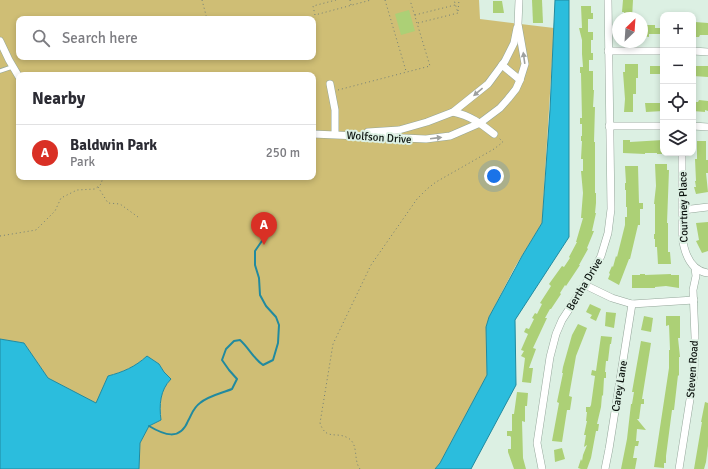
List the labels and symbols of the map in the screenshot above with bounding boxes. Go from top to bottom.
north arrow [612,12,648,48]
one-way arrow [521,52,527,64]
one-way arrow [473,87,483,96]
street label: Wolfson Drive [346,129,412,146]
one-way arrow [430,135,442,141]
your location [484,166,504,186]
street label: Courtney Place [676,171,691,243]
pin: A [251,212,277,245]
street label: Bertha Drive [564,256,605,313]
street label: Steven Road [684,340,701,398]
street label: Carey Lane [609,360,630,413]

